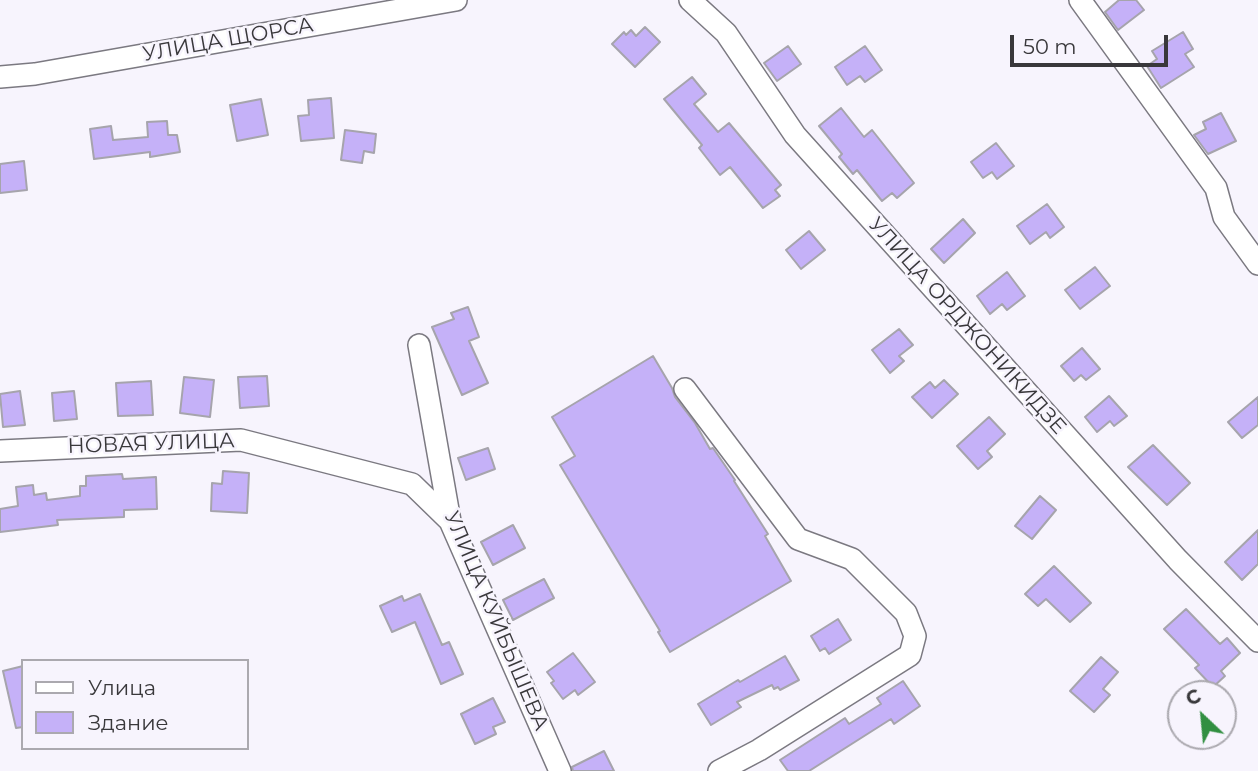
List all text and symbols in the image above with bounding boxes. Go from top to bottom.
street label: УЛИЦА ЩОРСА [141,13,315,67]
scale bar [1013,21,1170,65]
text: 50 m [1023,34,1077,59]
street label: УЛИЦА ОРДЖОНИКИДЗЕ [863,212,1071,440]
street label: НОВАЯ УЛИЦА [67,428,235,460]
street label: УЛИЦА КУЙБЫШЕВА [438,508,554,734]
legend [21,659,248,750]
text: Улица [88,675,156,700]
north arrow [1167,680,1237,750]
text: С [1182,684,1205,711]
text: Здание [88,710,169,735]

